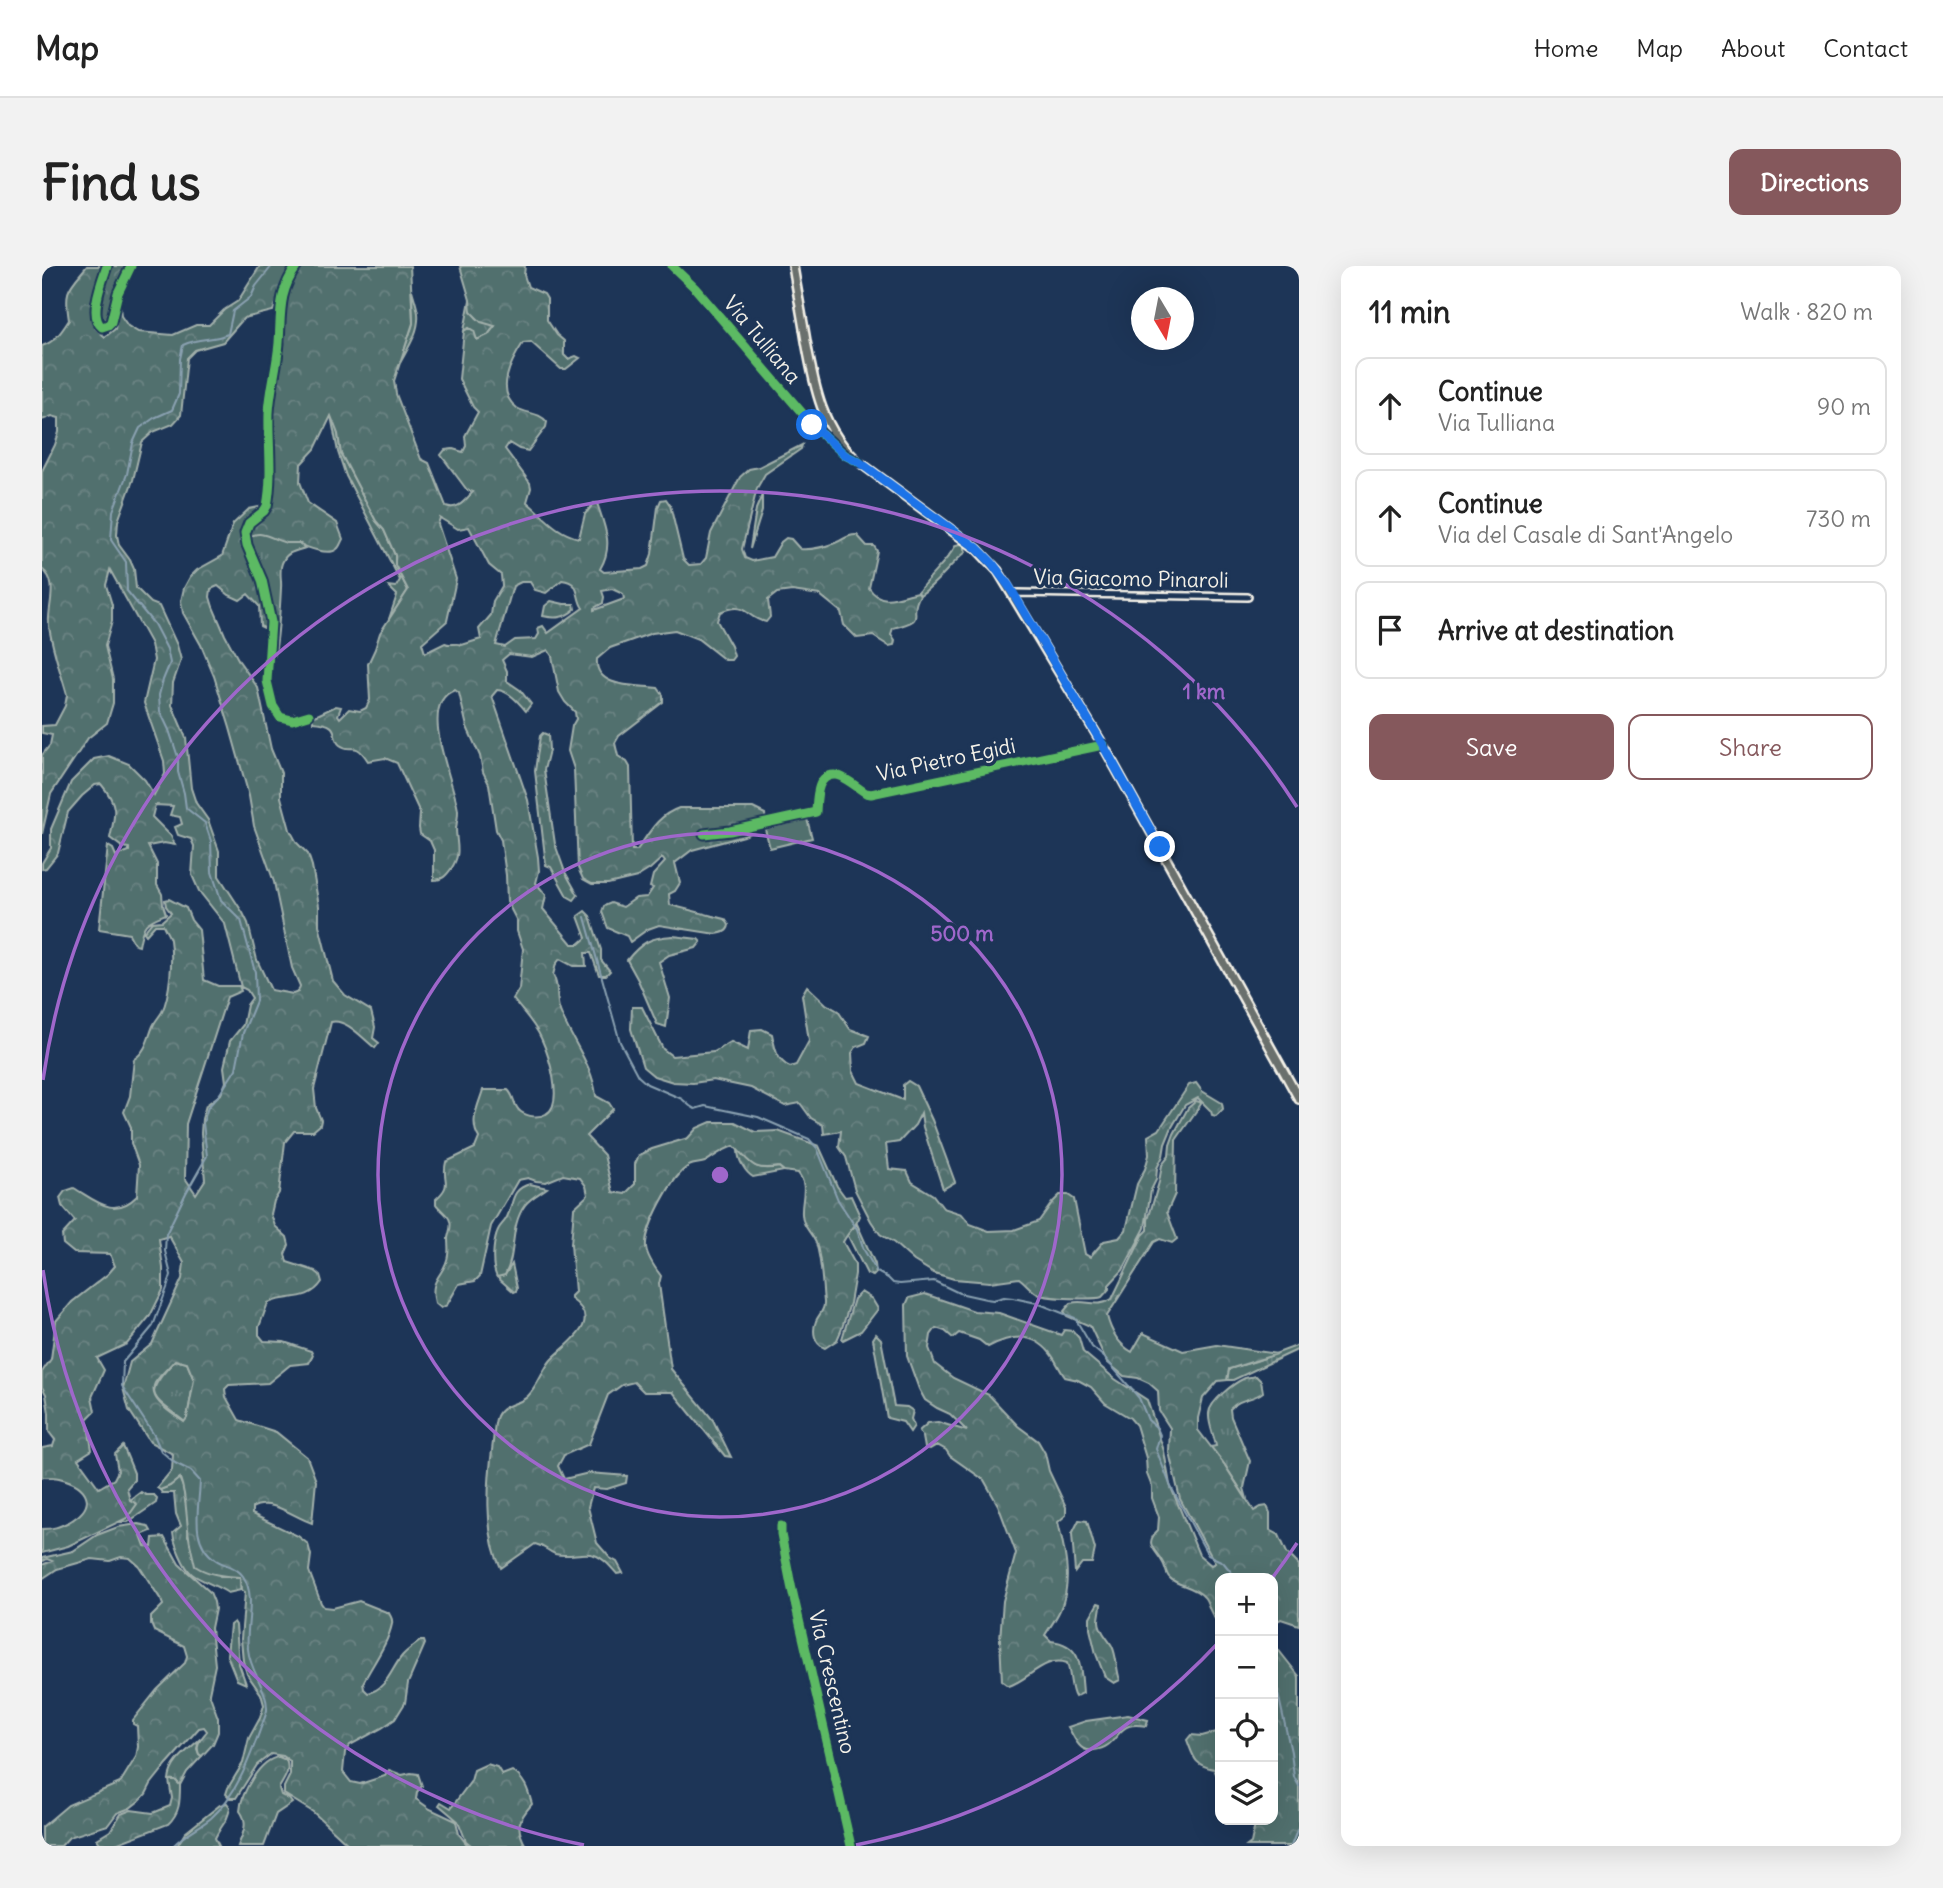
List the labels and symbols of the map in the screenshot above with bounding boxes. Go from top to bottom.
north arrow [1131,287,1194,350]
street label: Via Tulliana [718,290,807,389]
route start [796,409,827,440]
street label: Via Giacomo Pinaroli [1033,563,1229,594]
text: 1 km [1183,678,1226,705]
street label: Via Pietro Egidi [874,732,1018,787]
route end [1144,831,1175,862]
text: 500 m [930,920,994,947]
centre of rings [708,1163,732,1187]
street label: Via Crescentino [803,1607,862,1756]

